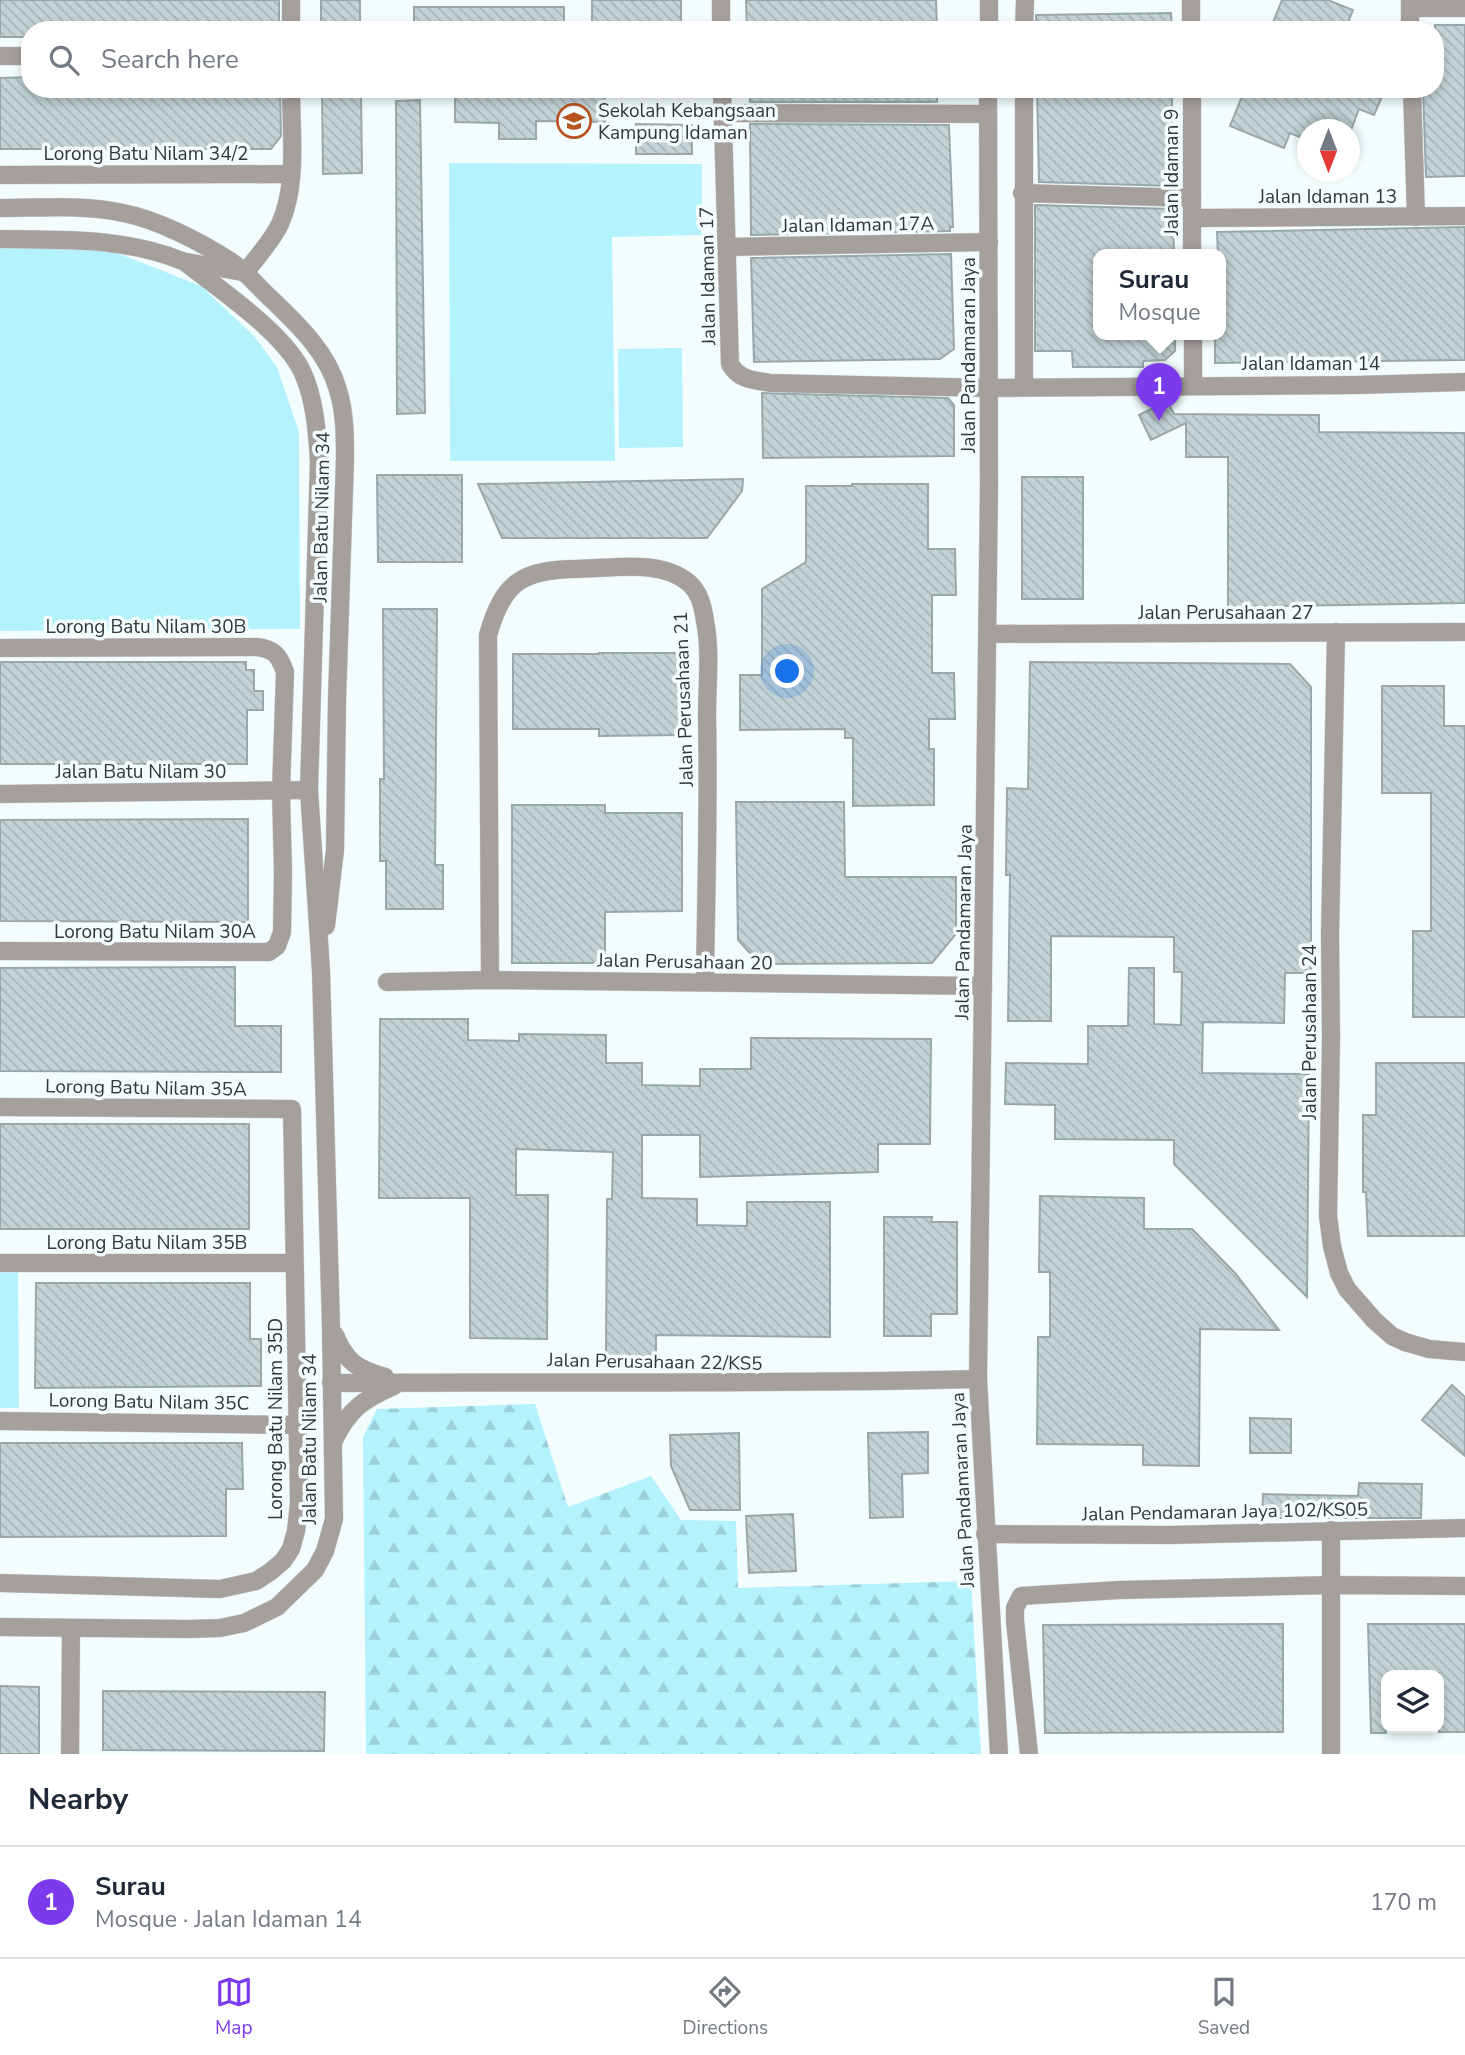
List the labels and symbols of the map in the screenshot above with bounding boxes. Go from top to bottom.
place label: Sekolah Kebangsaan Kampung Idaman [598,98,776,146]
school or university icon: Sekolah Kebangsaan Kampung Idaman [555,102,593,140]
street label: Jalan Idaman 9 [1159,108,1185,237]
north arrow [1297,119,1360,182]
street label: Lorong Batu Nilam 34/2 [44,141,248,167]
street label: Jalan Idaman 13 [1258,184,1397,210]
street label: Jalan Idaman 17 [694,207,722,346]
street label: Jalan Idaman 17A [781,211,935,239]
street label: Jalan Pandamaran Jaya [956,257,982,454]
street label: Jalan Idaman 14 [1241,351,1380,377]
pin: 1 [1136,363,1182,421]
street label: Jalan Batu Nilam 34 [307,431,336,604]
street label: Jalan Perusahaan 27 [1137,600,1314,626]
street label: Jalan Perusahaan 21 [668,611,700,788]
street label: Lorong Batu Nilam 30B [46,614,246,640]
your location [770,654,804,688]
street label: Jalan Batu Nilam 30 [55,759,226,785]
street label: Jalan Pandamaran Jaya [949,824,979,1021]
street label: Lorong Batu Nilam 30A [54,919,256,945]
street label: Jalan Perusahaan 24 [1297,944,1323,1121]
street label: Jalan Perusahaan 20 [596,947,773,977]
street label: Lorong Batu Nilam 35A [45,1073,247,1103]
street label: Lorong Batu Nilam 35B [47,1230,247,1256]
street label: Lorong Batu Nilam 35D [263,1318,289,1520]
street label: Jalan Perusahaan 22/KS5 [546,1347,763,1377]
street label: Jalan Batu Nilam 34 [297,1354,323,1525]
street label: Lorong Batu Nilam 35C [48,1387,250,1417]
street label: Jalan Pandamaran Jaya [945,1392,981,1589]
street label: Jalan Pendamaran Jaya 102/KS05 [1081,1497,1368,1528]

